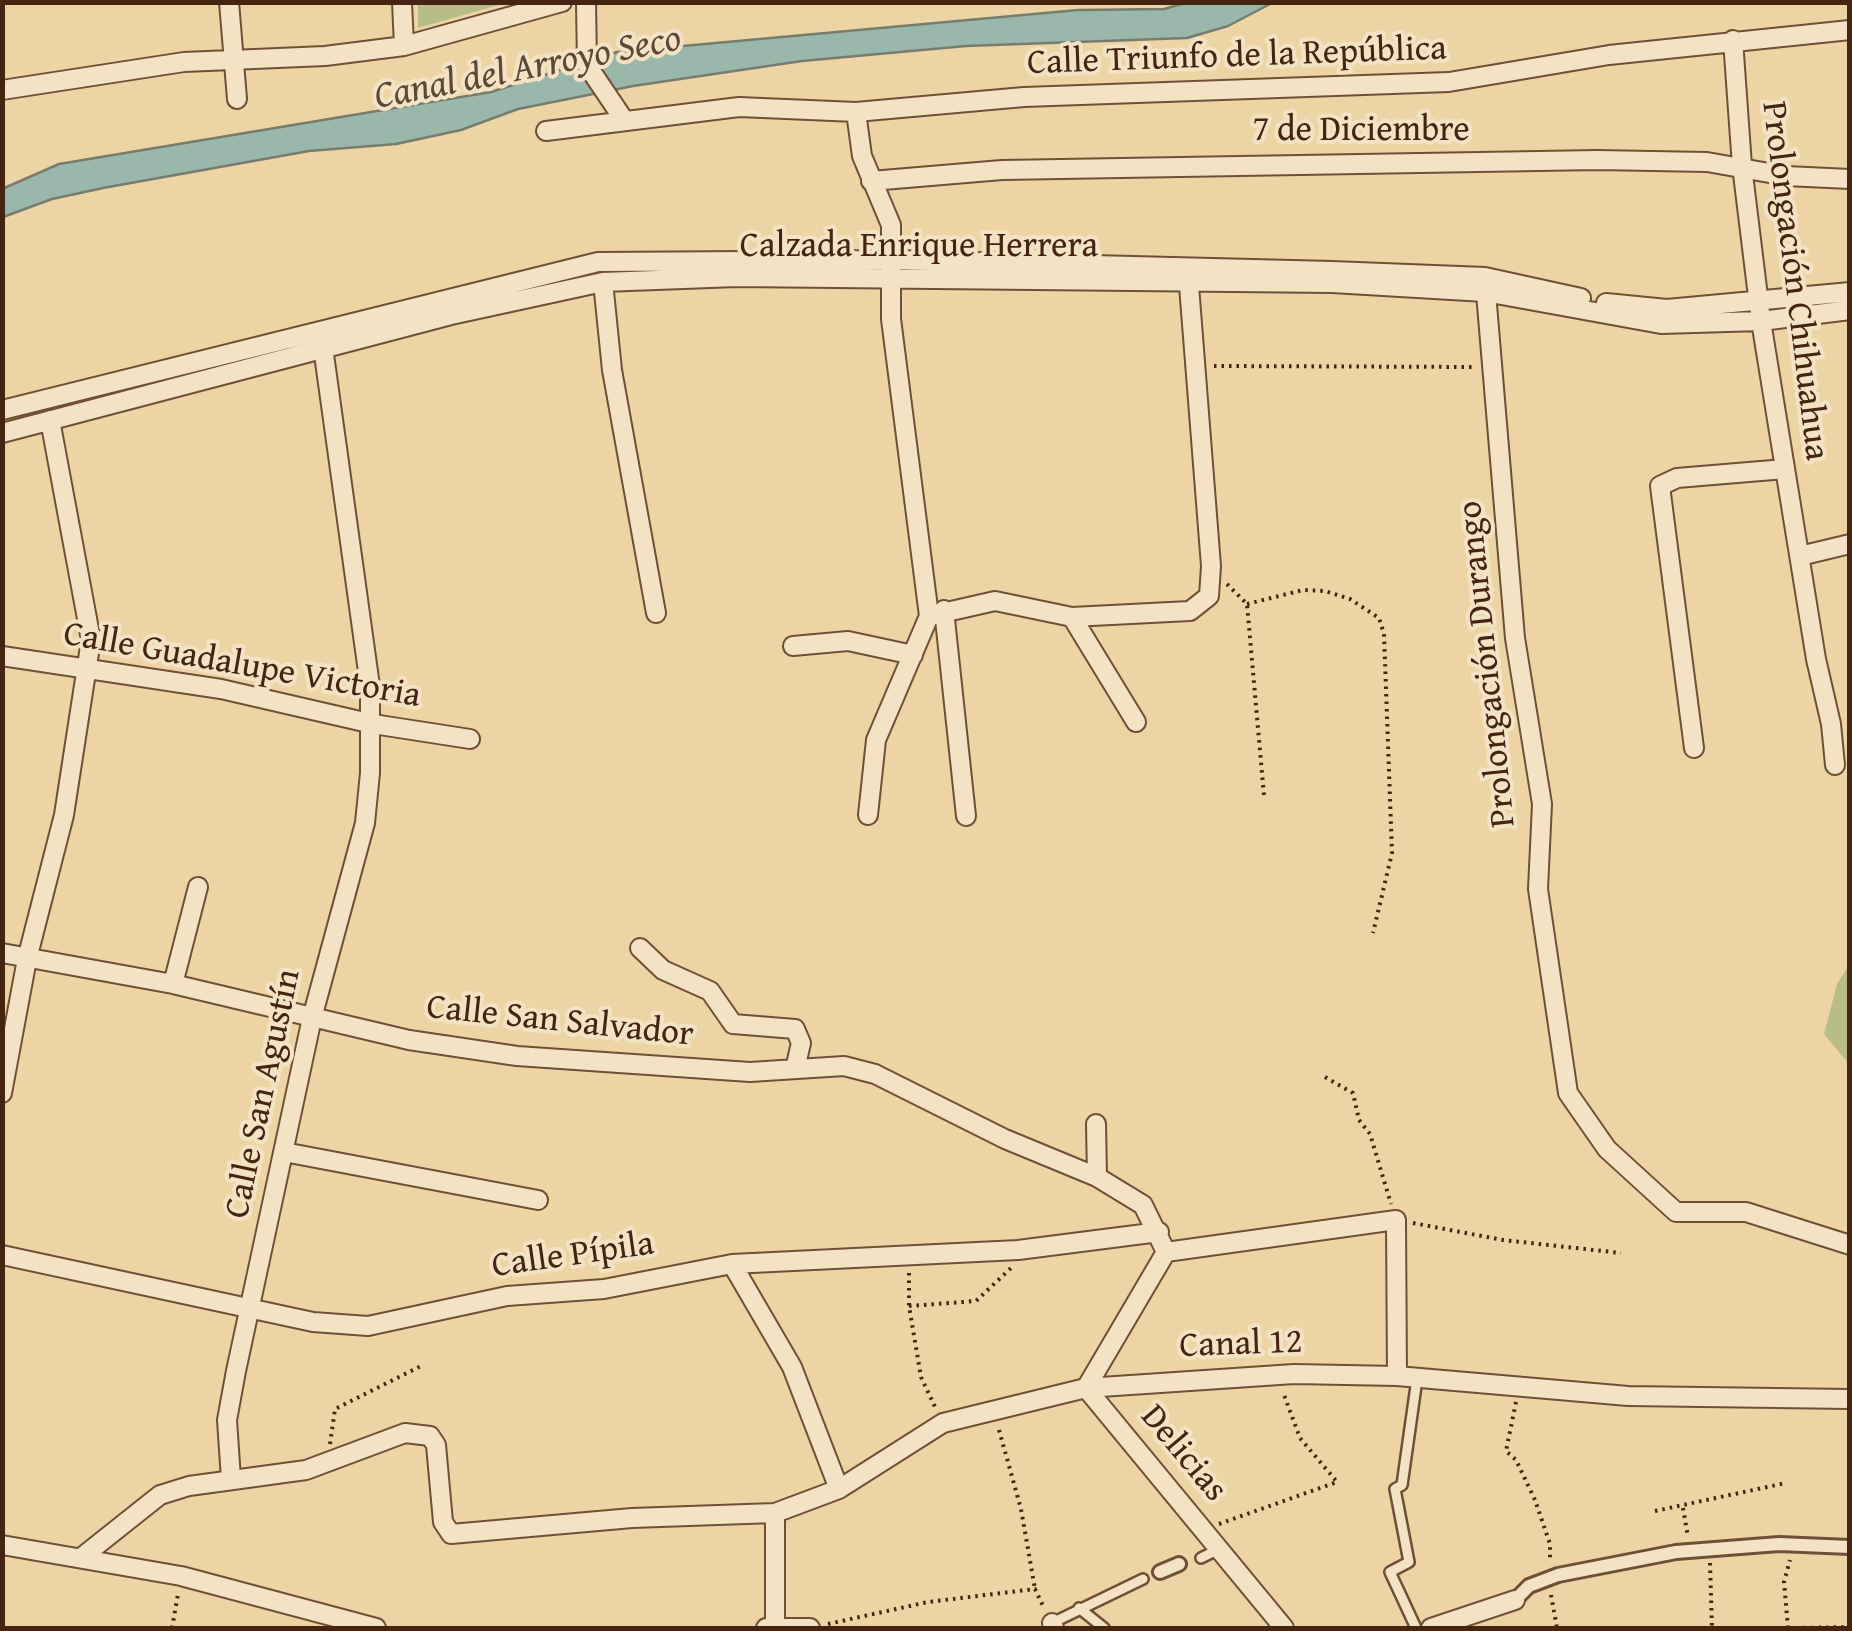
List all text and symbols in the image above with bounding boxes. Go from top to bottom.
water label: Canal del Arroyo Seco [371,17,685,121]
street label: Calle Triunfo de la República [1027,29,1447,85]
street label: Prolongación Chihuahua [1751,99,1837,463]
street label: 7 de Diciembre [1252,110,1470,152]
street label: Calzada Enrique Herrera [740,226,1098,268]
street label: Prolongación Durango [1450,499,1526,829]
street label: Calle Guadalupe Victoria [60,614,424,718]
street label: Calle San Agustín [217,966,311,1222]
street label: Calle San Salvador [425,987,695,1057]
street label: Calle Pípila [489,1224,657,1288]
street label: Canal 12 [1179,1322,1303,1368]
street label: Delicias [1131,1397,1235,1511]

